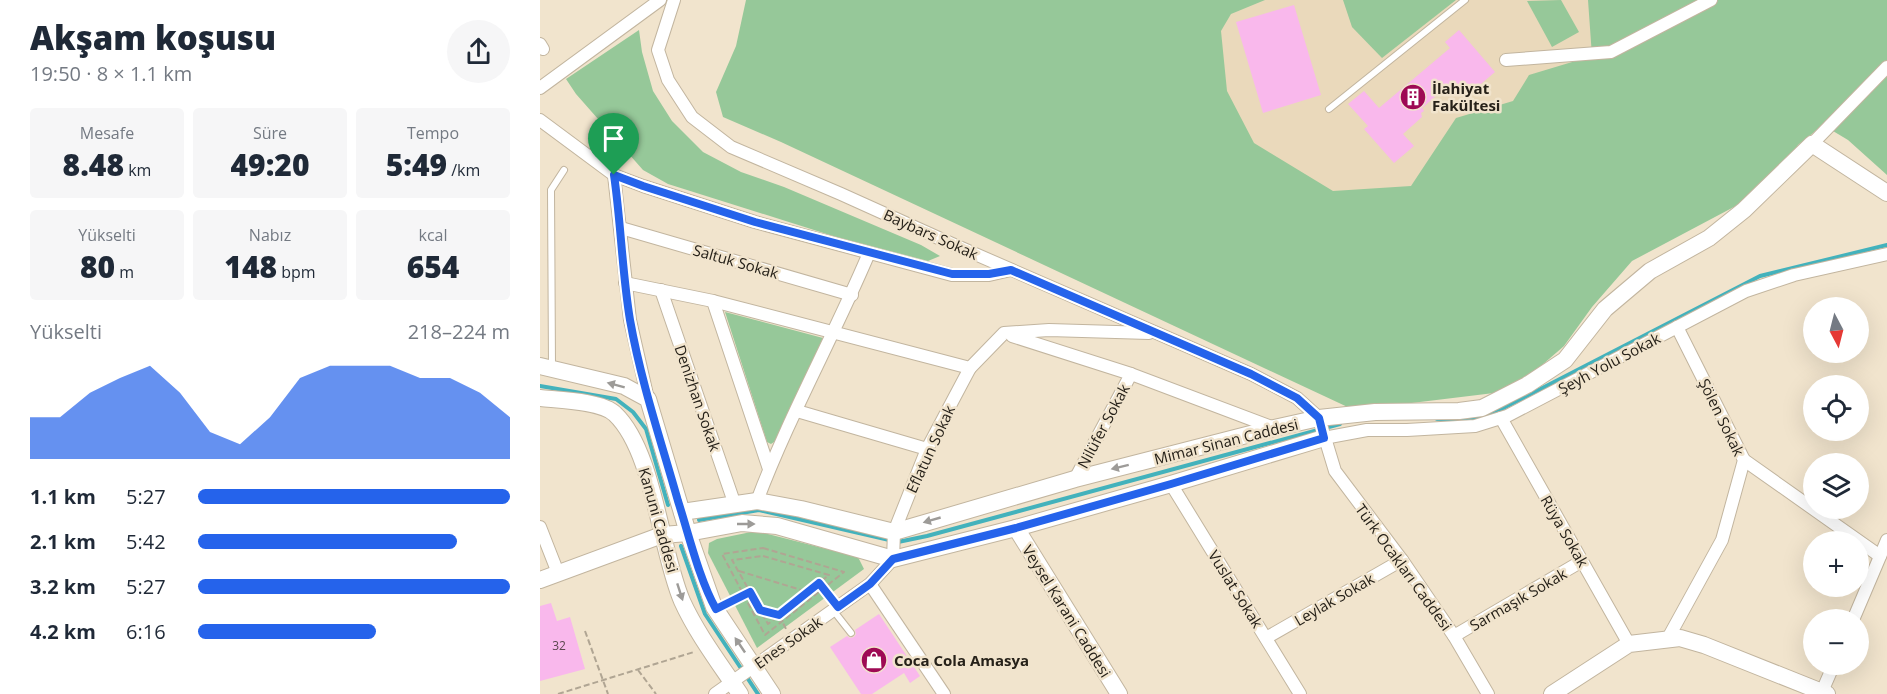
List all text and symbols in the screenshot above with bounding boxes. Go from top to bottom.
text: Akşam koşusu [30,15,276,60]
button: share [447,20,510,83]
text: 19:50 · 8 × 1.1 km [30,60,192,87]
place label: İlahiyat Fakültesi [1432,78,1500,115]
building icon: İlahiyat Fakültesi [1398,82,1428,112]
pin [588,113,639,175]
text: Mesafe [80,122,134,144]
text: Süre [253,122,287,144]
text: Tempo [407,122,459,144]
icon: arrive [597,122,630,155]
text: 8.48 [63,144,124,185]
text: 49:20 [231,144,309,185]
text: 5:49 [386,144,447,185]
text: km [124,159,151,181]
text: /km [447,159,480,181]
street label: Baybars Sokak [881,204,982,264]
text: Yükselti [78,224,136,246]
text: Nabız [249,224,291,246]
text: kcal [419,224,448,246]
street label: Saltuk Sokak [691,239,781,283]
text: 80 [80,246,115,287]
text: 148 [224,246,277,287]
text: 654 [407,246,459,287]
text: m [115,261,134,283]
text: bpm [277,261,316,283]
north arrow [1803,297,1869,363]
map controls [1803,297,1869,675]
text: Yükselti [30,318,102,345]
text: 218–224 m [408,318,510,345]
street label: Şeyh Yolu Sokak [1554,328,1664,398]
street label: Denizhan Sokak [670,342,726,454]
street label: Şölen Sokak [1695,375,1749,459]
button: locate [1803,375,1869,441]
one-way arrow [607,379,625,389]
street label: Nilüfer Sokak [1072,380,1134,472]
street label: Eflatun Sokak [901,402,959,496]
street label: Mimar Sinan Caddesi [1152,413,1300,469]
button: layers [1803,453,1869,519]
one-way arrow [1110,463,1129,473]
street label: Kanuni Caddesi [634,465,684,575]
text: 1.1 km [30,483,96,510]
text: 5:27 [126,483,166,510]
street label: Rüya Sokak [1536,492,1594,571]
street label: Türk Ocakları Caddesi [1351,500,1457,634]
one-way arrow [923,516,941,525]
one-way arrow [736,519,755,529]
text: 2.1 km [30,528,96,555]
text: 5:42 [126,528,166,555]
button: + [1803,531,1869,597]
street label: Veysel Karani Caddesi [1018,541,1116,681]
street label: Vuslat Sokak [1204,546,1268,632]
street label: Sarmaşık Sokak [1466,563,1570,635]
street label: Leylak Sokak [1290,568,1378,630]
text: 3.2 km [30,573,96,600]
text: 5:27 [126,573,166,600]
one-way arrow [675,583,685,601]
button: − [1803,609,1869,675]
street label: Enes Sokak [750,611,826,673]
text: 4.2 km [30,618,96,645]
text: 6:16 [126,618,166,645]
house number: 32 [552,637,566,654]
one-way arrow [734,638,746,654]
shop icon: Coca Cola Amasya [859,645,889,675]
place label: Coca Cola Amasya [894,650,1029,670]

